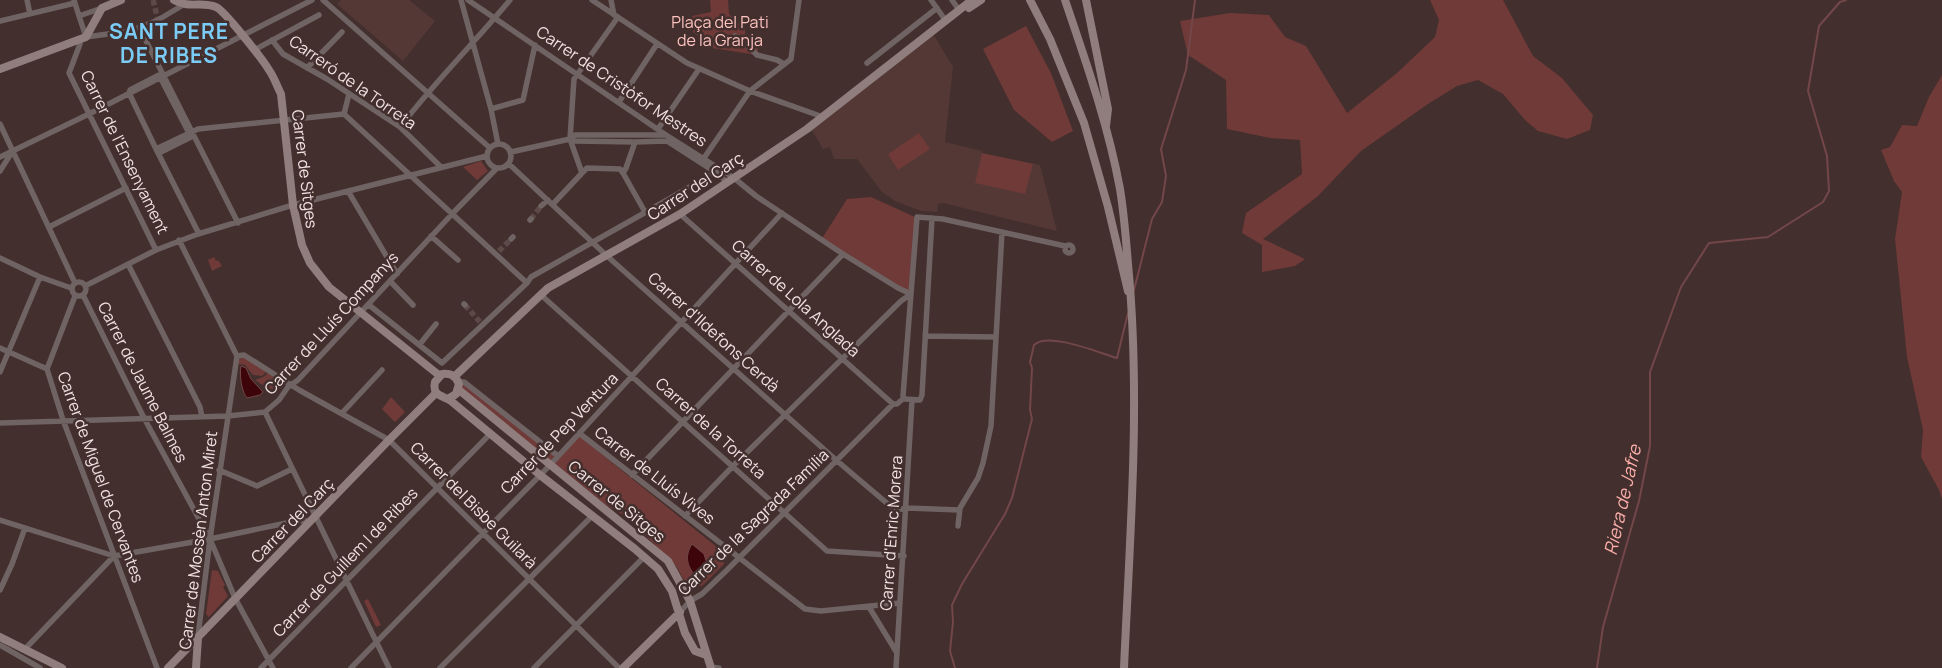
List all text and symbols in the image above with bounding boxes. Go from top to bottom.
park label: Plaça del Pati de la Granja [671,11,769,51]
district label: SANT PERE DE RIBES [109,17,229,69]
street label: Carrer de Cristòfor Mestres [532,20,712,152]
street label: Carreró de la Torreta [285,30,421,134]
street label: Carrer de l'Ensenyament [76,66,174,238]
street label: Carrer de Sitges [287,108,323,230]
street label: Carrer del Carç [643,147,747,225]
street label: Carrer de Lola Anglada [727,234,865,362]
street label: Carrer de Lluís Companys [259,247,403,399]
street label: Carrer d'Ildefons Cerdà [643,267,785,397]
street label: Carrer de Jaume Balmes [93,298,193,466]
street label: Carrer de Pep Ventura [495,367,623,499]
street label: Carrer de Miguel de Cervantes [53,368,149,586]
street label: Carrer de la Torreta [651,372,771,484]
street label: Carrer de Lluís Vives [590,421,720,529]
street label: Carrer de Mossèn Anton Miret [174,429,222,651]
street label: Carrer del Bisbe Guilarà [406,437,542,573]
water label: Riera de Jafre [1598,441,1647,557]
street label: Carrer de la Sagrada Família [673,444,833,600]
street label: Carrer de Sitges [564,455,670,547]
street label: Carrer d'Enric Morera [875,455,907,611]
street label: Carrer del Carç [246,472,338,567]
street label: Carrer de Guillem I de Ribes [268,482,422,642]

